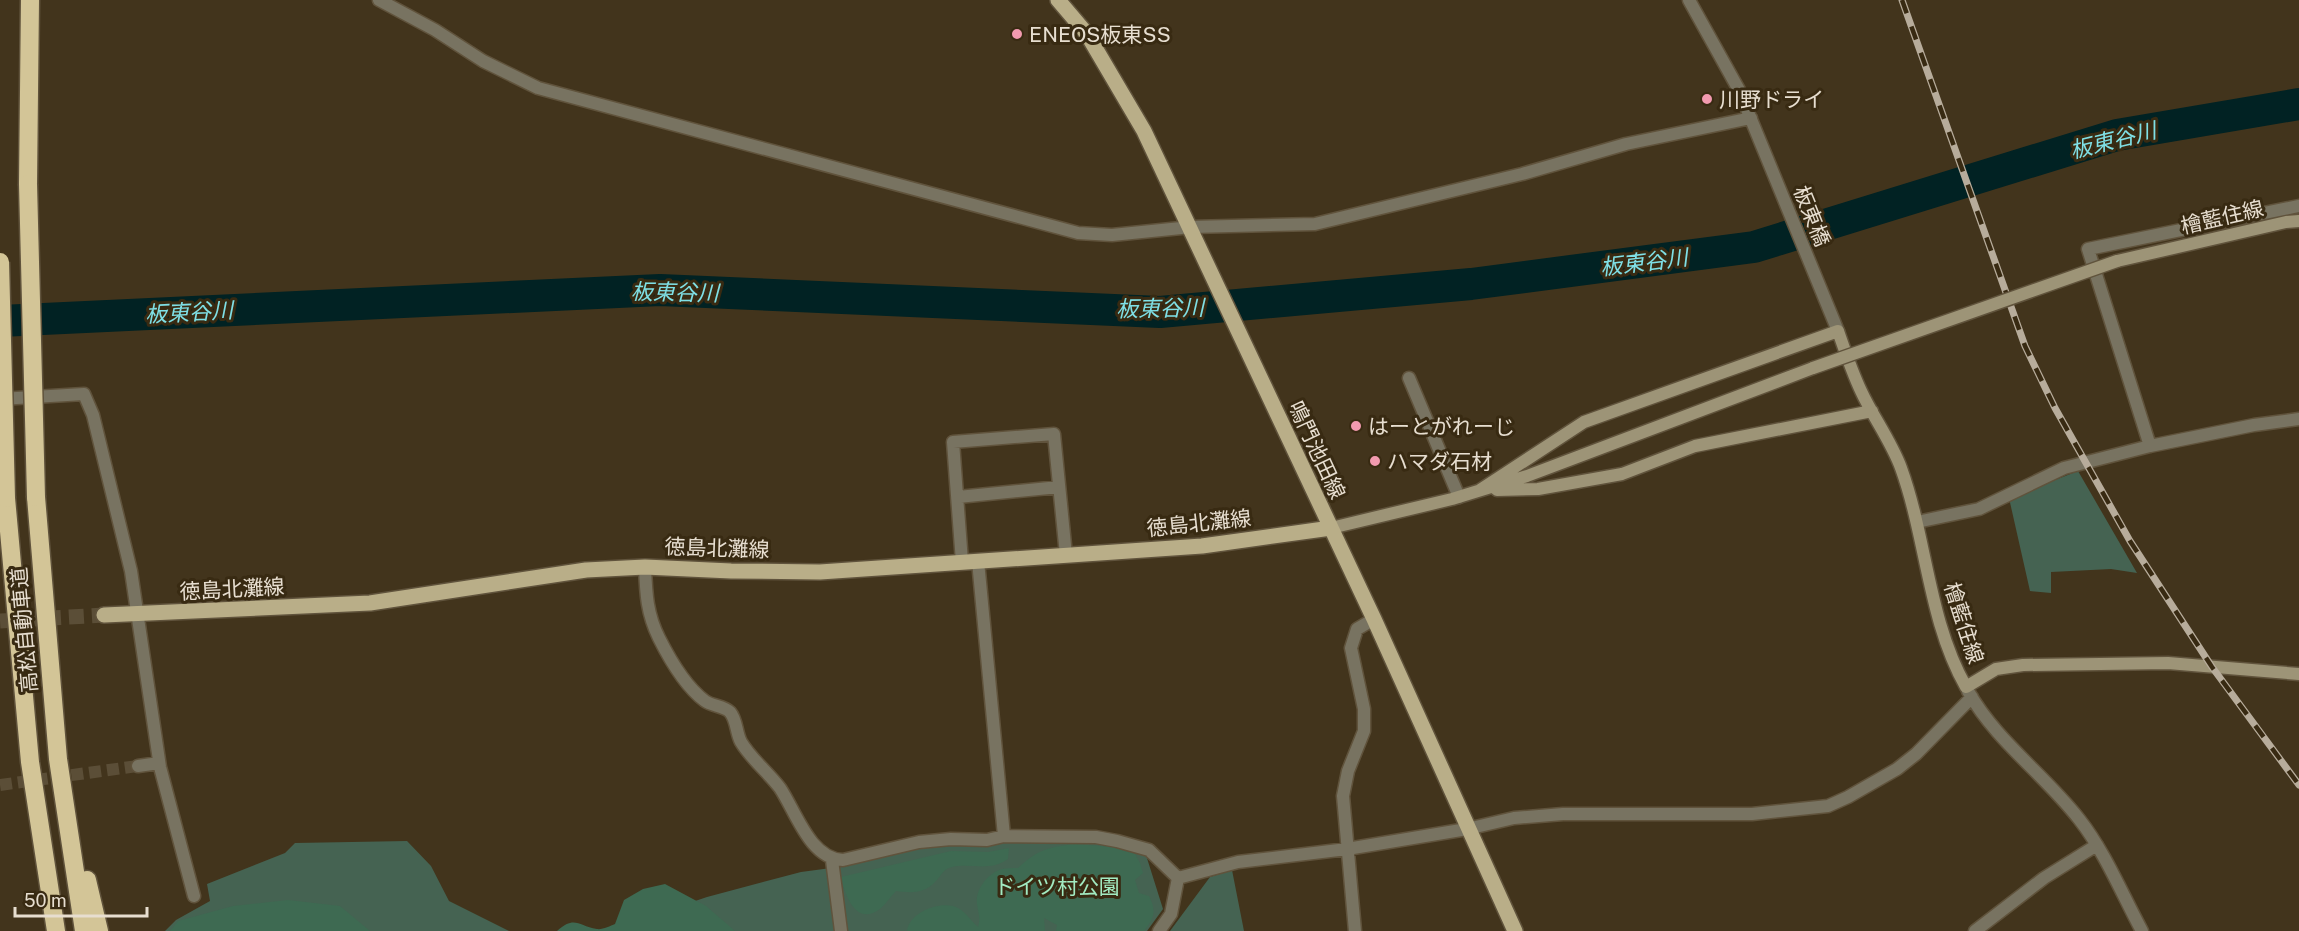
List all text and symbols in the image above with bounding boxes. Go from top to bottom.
place label: ENEOS板東SS [1029,22,1171,47]
marker: ENEOS板東SS [1010,27,1024,41]
place label: 川野ドライ [1719,87,1824,112]
marker: 川野ドライ [1700,92,1714,106]
water label: 板東谷川 [2067,116,2161,163]
street label: 板東橋 [1789,182,1835,250]
street label: 檜藍住線 [2178,195,2266,239]
water label: 板東谷川 [1599,243,1691,280]
water label: 板東谷川 [631,278,721,306]
water label: 板東谷川 [1116,294,1206,322]
water label: 板東谷川 [144,297,236,327]
street label: 鳴門池田線 [1283,397,1351,503]
place label: はーとがれーじ [1368,414,1515,439]
marker: はーとがれーじ [1349,419,1363,433]
place label: ハマダ石材 [1387,449,1492,474]
marker: ハマダ石材 [1368,454,1382,468]
street label: 徳島北灘線 [1145,505,1253,541]
street label: 徳島北灘線 [664,534,770,562]
street label: 高松自動車道 [6,566,42,694]
street label: 徳島北灘線 [179,574,285,604]
street label: 檜藍住線 [1939,579,1989,667]
park label: ドイツ村公園 [994,874,1120,899]
scale bar [15,880,147,918]
text: 50 m [24,890,67,911]

